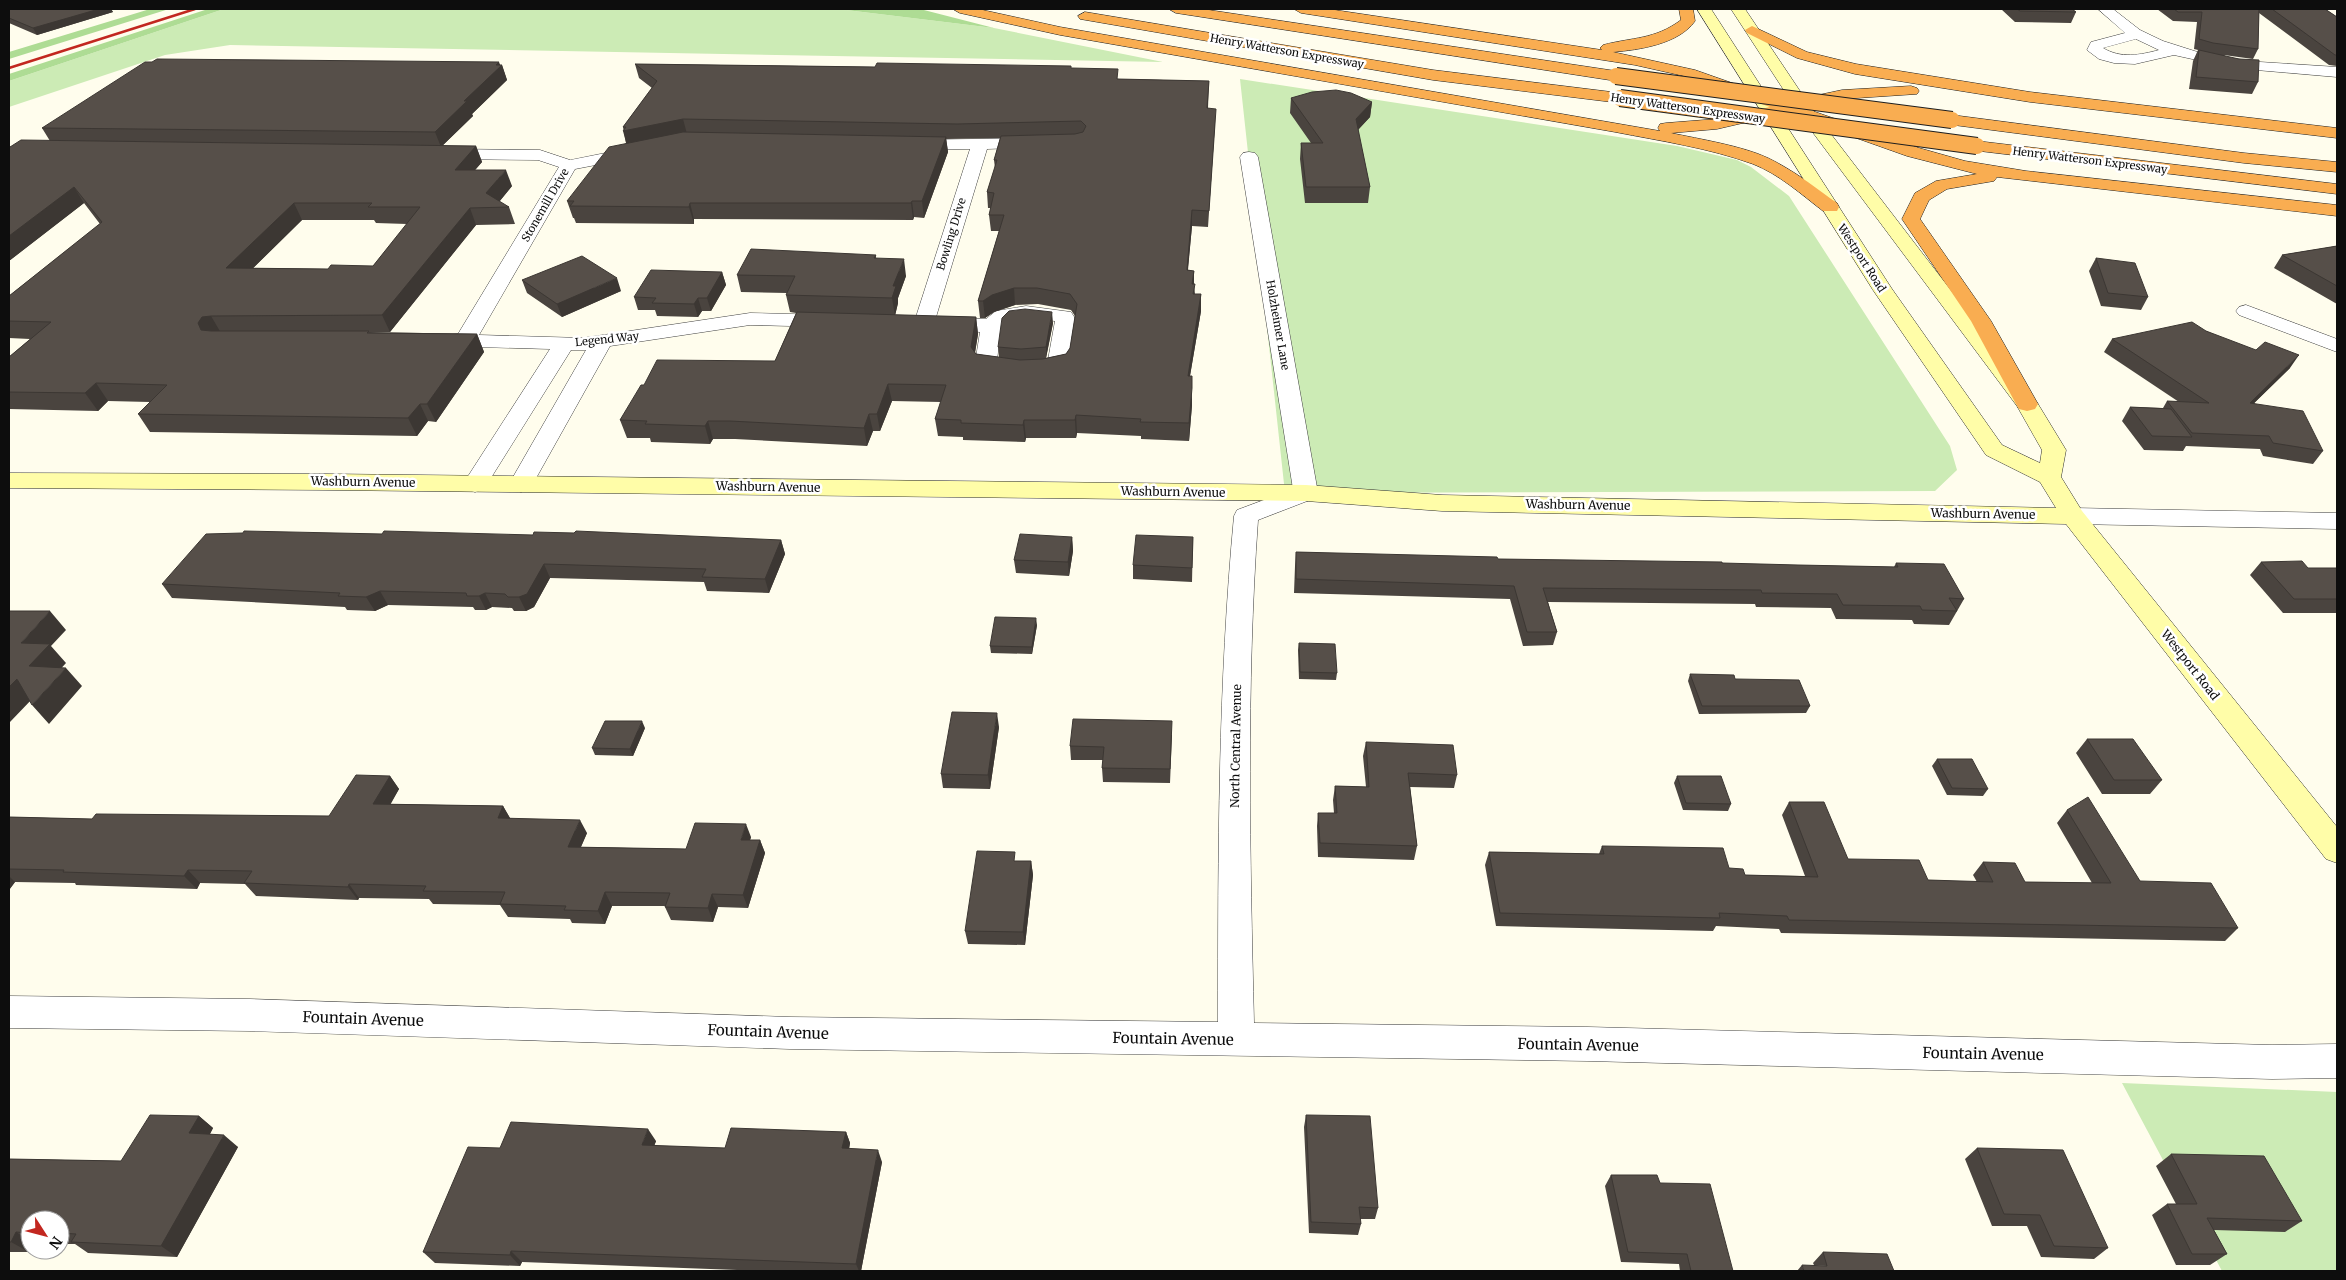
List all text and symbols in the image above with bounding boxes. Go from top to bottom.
street label: Henry Watterson Expressway [1209,31,1366,72]
street label: Henry Watterson Expressway [1610,90,1767,126]
street label: Henry Watterson Expressway [2012,144,2169,177]
street label: Stonemill Drive [518,166,572,244]
street label: Bowling Drive [933,196,969,272]
street label: Westport Road [1834,221,1889,295]
street label: Holzheimer Lane [1263,279,1293,371]
street label: Legend Way [574,329,640,349]
street label: Washburn Avenue [310,473,415,490]
street label: Washburn Avenue [715,478,820,495]
street label: Washburn Avenue [1120,483,1225,500]
street label: Washburn Avenue [1525,496,1630,513]
street label: Washburn Avenue [1930,505,2035,522]
street label: Westport Road [2158,626,2223,703]
street label: North Central Avenue [1227,684,1244,808]
street label: Fountain Avenue [302,1007,424,1030]
street label: Fountain Avenue [707,1020,829,1043]
street label: Fountain Avenue [1112,1028,1234,1049]
street label: Fountain Avenue [1517,1034,1639,1055]
street label: Fountain Avenue [1922,1043,2044,1064]
north arrow [20,1210,70,1260]
text: N [45,1233,66,1252]

